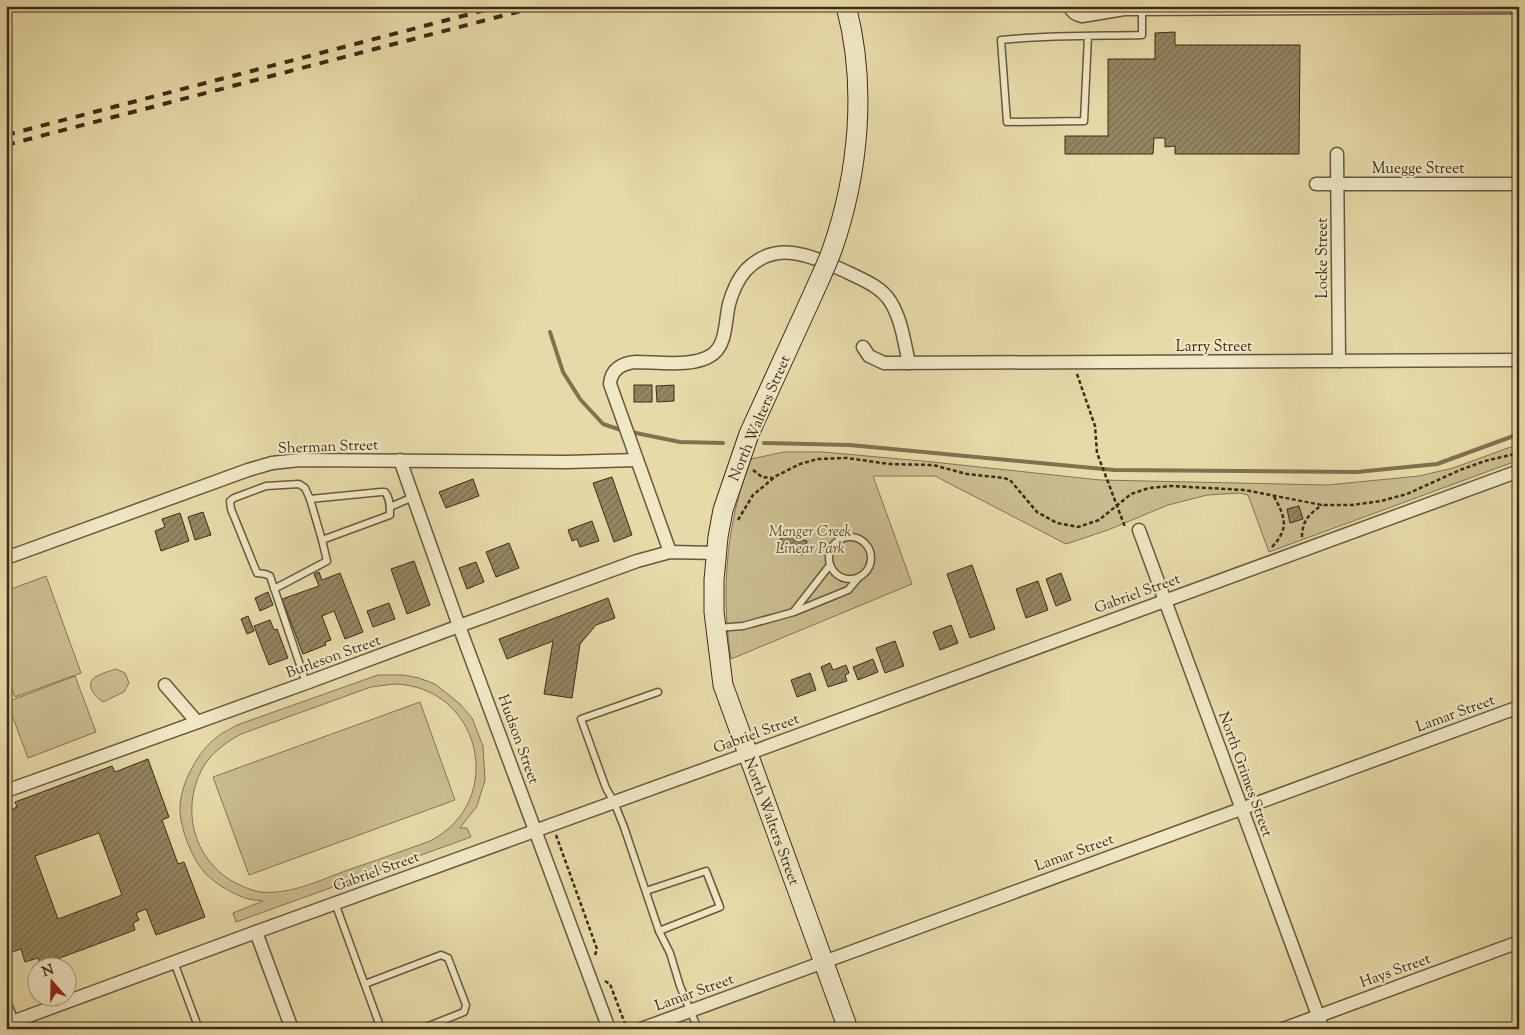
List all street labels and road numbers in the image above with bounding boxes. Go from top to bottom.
street label: Muegge Street [1372,159,1464,180]
street label: Locke Street [1313,218,1334,298]
street label: Larry Street [1176,337,1252,358]
street label: North Walters Street [724,352,796,485]
street label: Sherman Street [278,435,379,460]
street label: Gabriel Street [1092,569,1183,620]
street label: Burleson Street [283,631,384,684]
street label: Lamar Street [1413,690,1498,738]
street label: Hudson Street [492,692,544,787]
street label: Gabriel Street [711,709,802,760]
street label: North Grimes Street [1212,709,1277,840]
street label: North Walters Street [738,754,804,889]
street label: Lamar Street [1032,829,1117,877]
street label: Gabriel Street [331,847,422,898]
street label: Hays Street [1357,949,1434,994]
street label: Lamar Street [652,969,737,1017]

